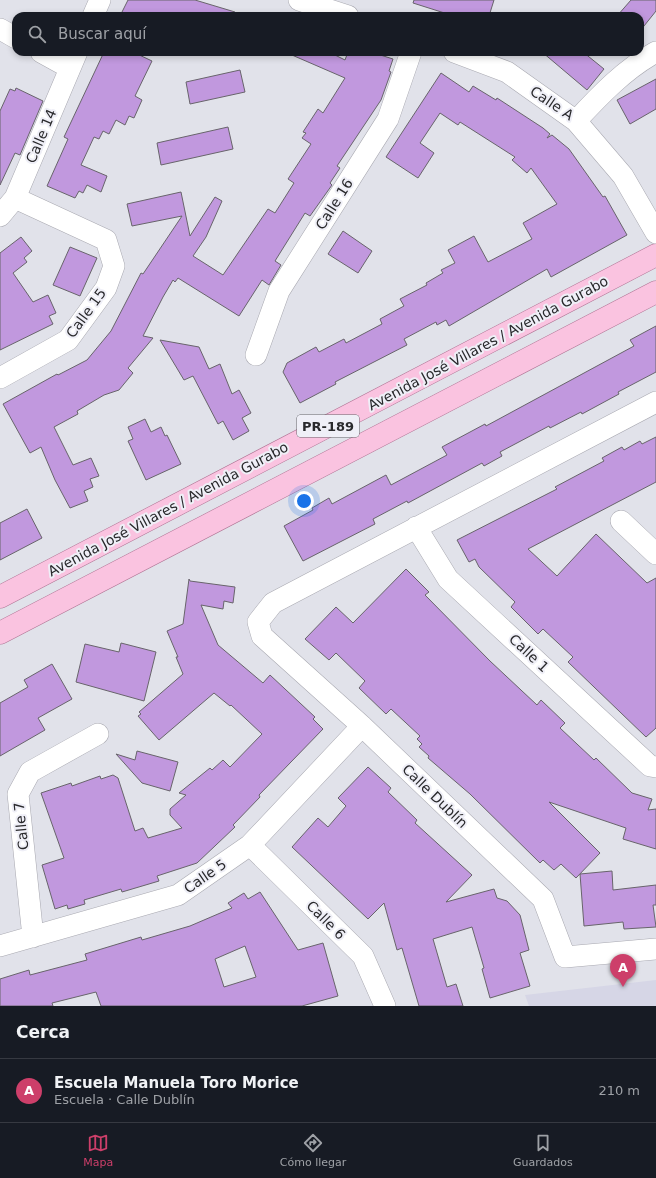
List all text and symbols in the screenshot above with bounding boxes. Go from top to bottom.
search box [12,12,644,56]
icon: search [26,23,48,45]
text: Buscar aquí [58,25,146,43]
street label: Calle A [527,83,577,124]
street label: Calle 14 [22,107,60,165]
street label: Calle 16 [312,176,356,232]
street label: Avenida José Villares / Avenida Gurabo [365,273,611,413]
street label: Calle 15 [63,285,109,341]
road number: PR-189 [297,415,359,437]
street label: Avenida José Villares / Avenida Gurabo [45,439,291,579]
your location [294,491,314,511]
street label: Calle 1 [506,631,552,675]
street label: Calle Dublín [399,761,471,831]
street label: Calle 7 [11,801,31,851]
street label: Calle 5 [181,856,229,896]
street label: Calle 6 [303,897,349,943]
pin: A [610,954,636,987]
text: Cerca [16,1022,70,1042]
text: Escuela Manuela Toro Morice [54,1074,299,1092]
text: A [24,1083,34,1098]
text: 210 m [598,1083,640,1098]
text: Escuela · Calle Dublín [54,1092,195,1107]
tab: Mapa [83,1132,113,1169]
tab: Cómo llegar [280,1132,346,1169]
tab: Guardados [513,1132,573,1169]

